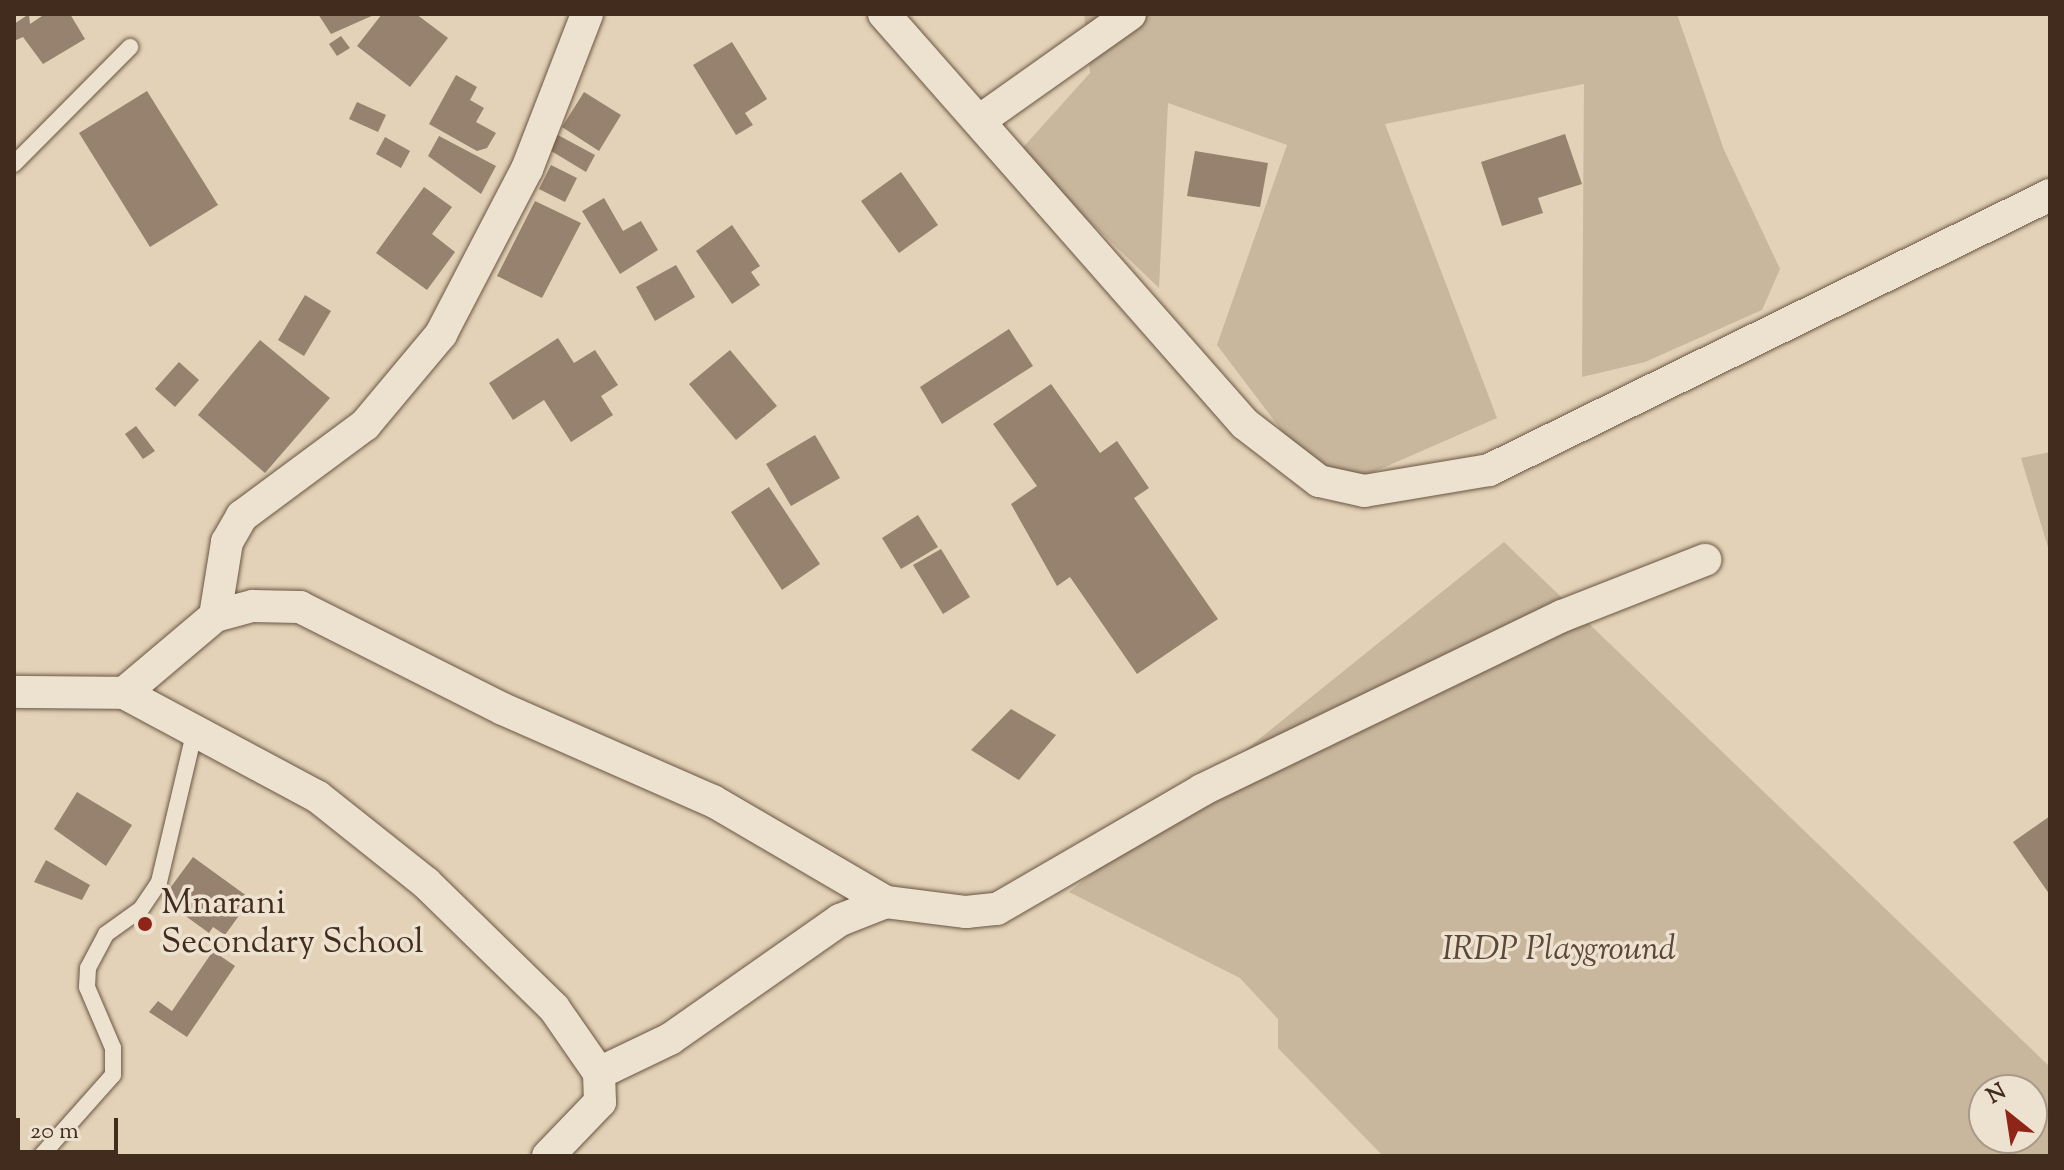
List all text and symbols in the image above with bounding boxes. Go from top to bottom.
place label: Mnarani Secondary School [161,884,424,964]
marker: Mnarani Secondary School [136,915,154,933]
park label: IRDP Playground [1442,931,1676,971]
north arrow [1968,1074,2048,1154]
text: N [1981,1077,2013,1113]
scale bar [20,1102,122,1152]
text: 20 m [30,1115,79,1149]

